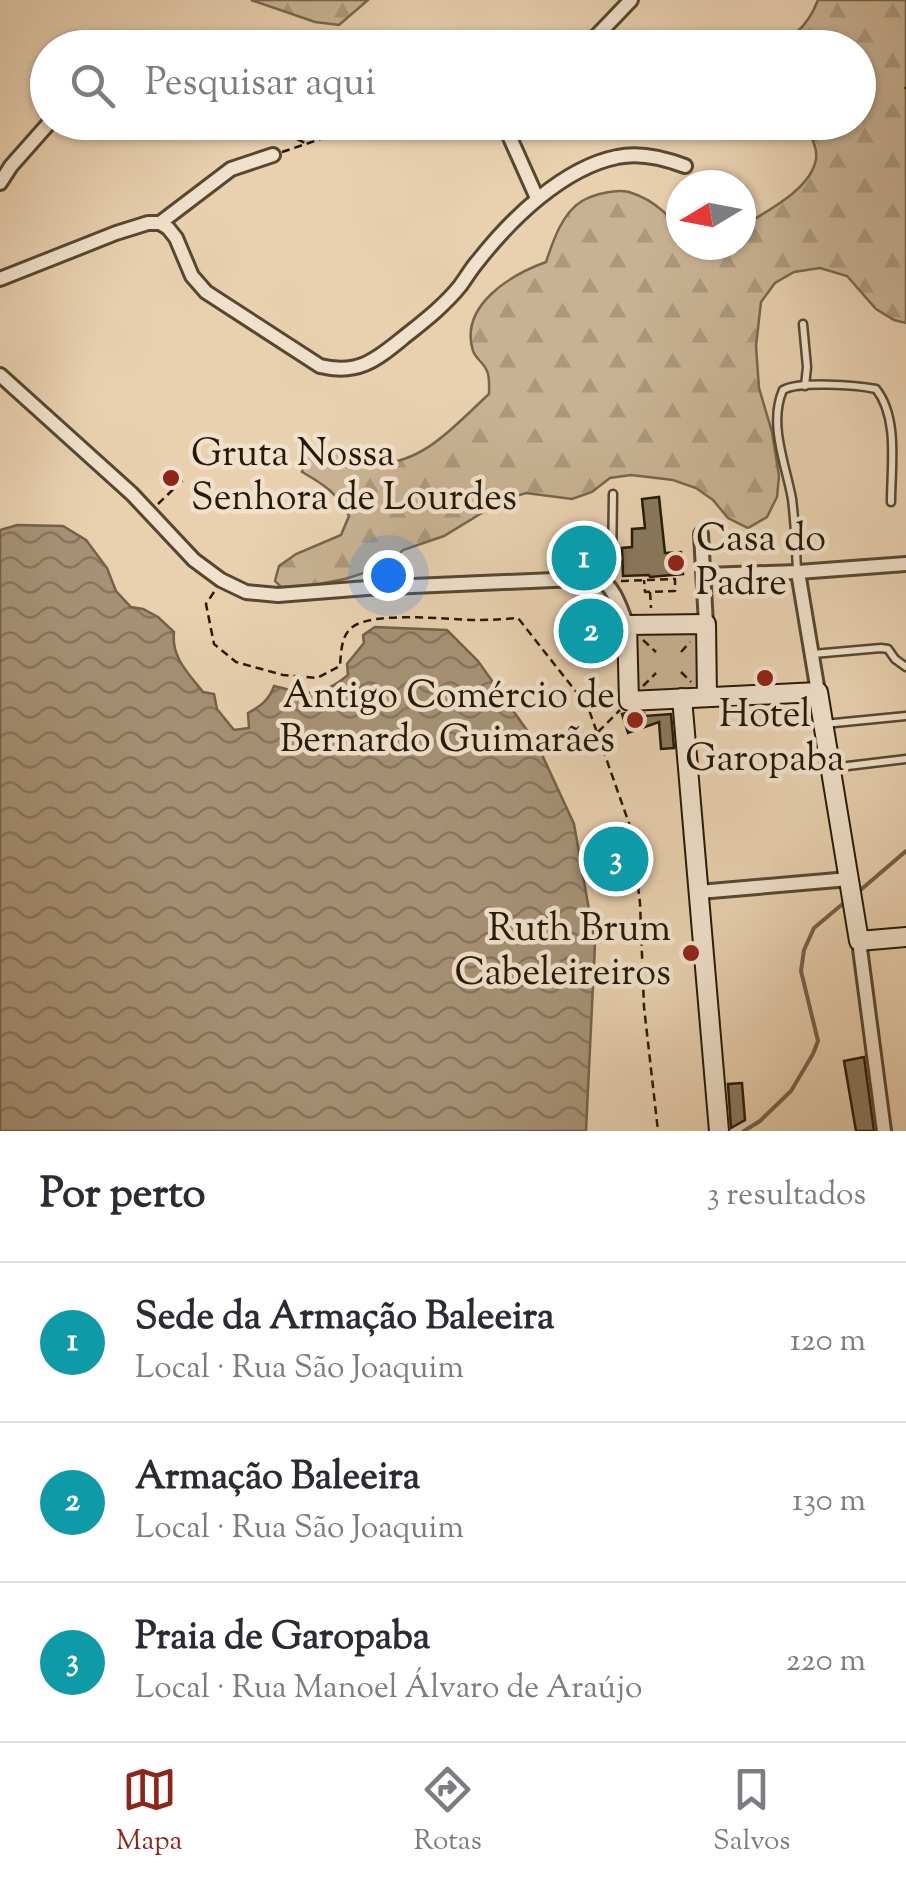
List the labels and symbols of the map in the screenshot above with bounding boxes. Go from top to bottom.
north arrow [666,170,756,260]
place label: Gruta Nossa Senhora de Lourdes [191,429,517,527]
marker: Gruta Nossa Senhora de Lourdes [160,467,182,489]
place label: Casa do Padre [696,514,826,612]
pin: 1 [552,520,616,596]
your location [363,550,414,601]
marker: Casa do Padre [665,552,687,574]
pin: 2 [558,594,624,668]
marker: Hotel Garopaba [754,667,776,689]
place label: Antigo Comércio de Bernardo Guimarães [279,671,615,769]
place label: Hotel Garopaba [685,690,845,788]
marker: Antigo Comércio de Bernardo Guimarães [624,709,646,731]
pin: 3 [584,822,648,896]
place label: Ruth Brum Cabeleireiros [454,904,671,1002]
marker: Ruth Brum Cabeleireiros [680,942,702,964]

